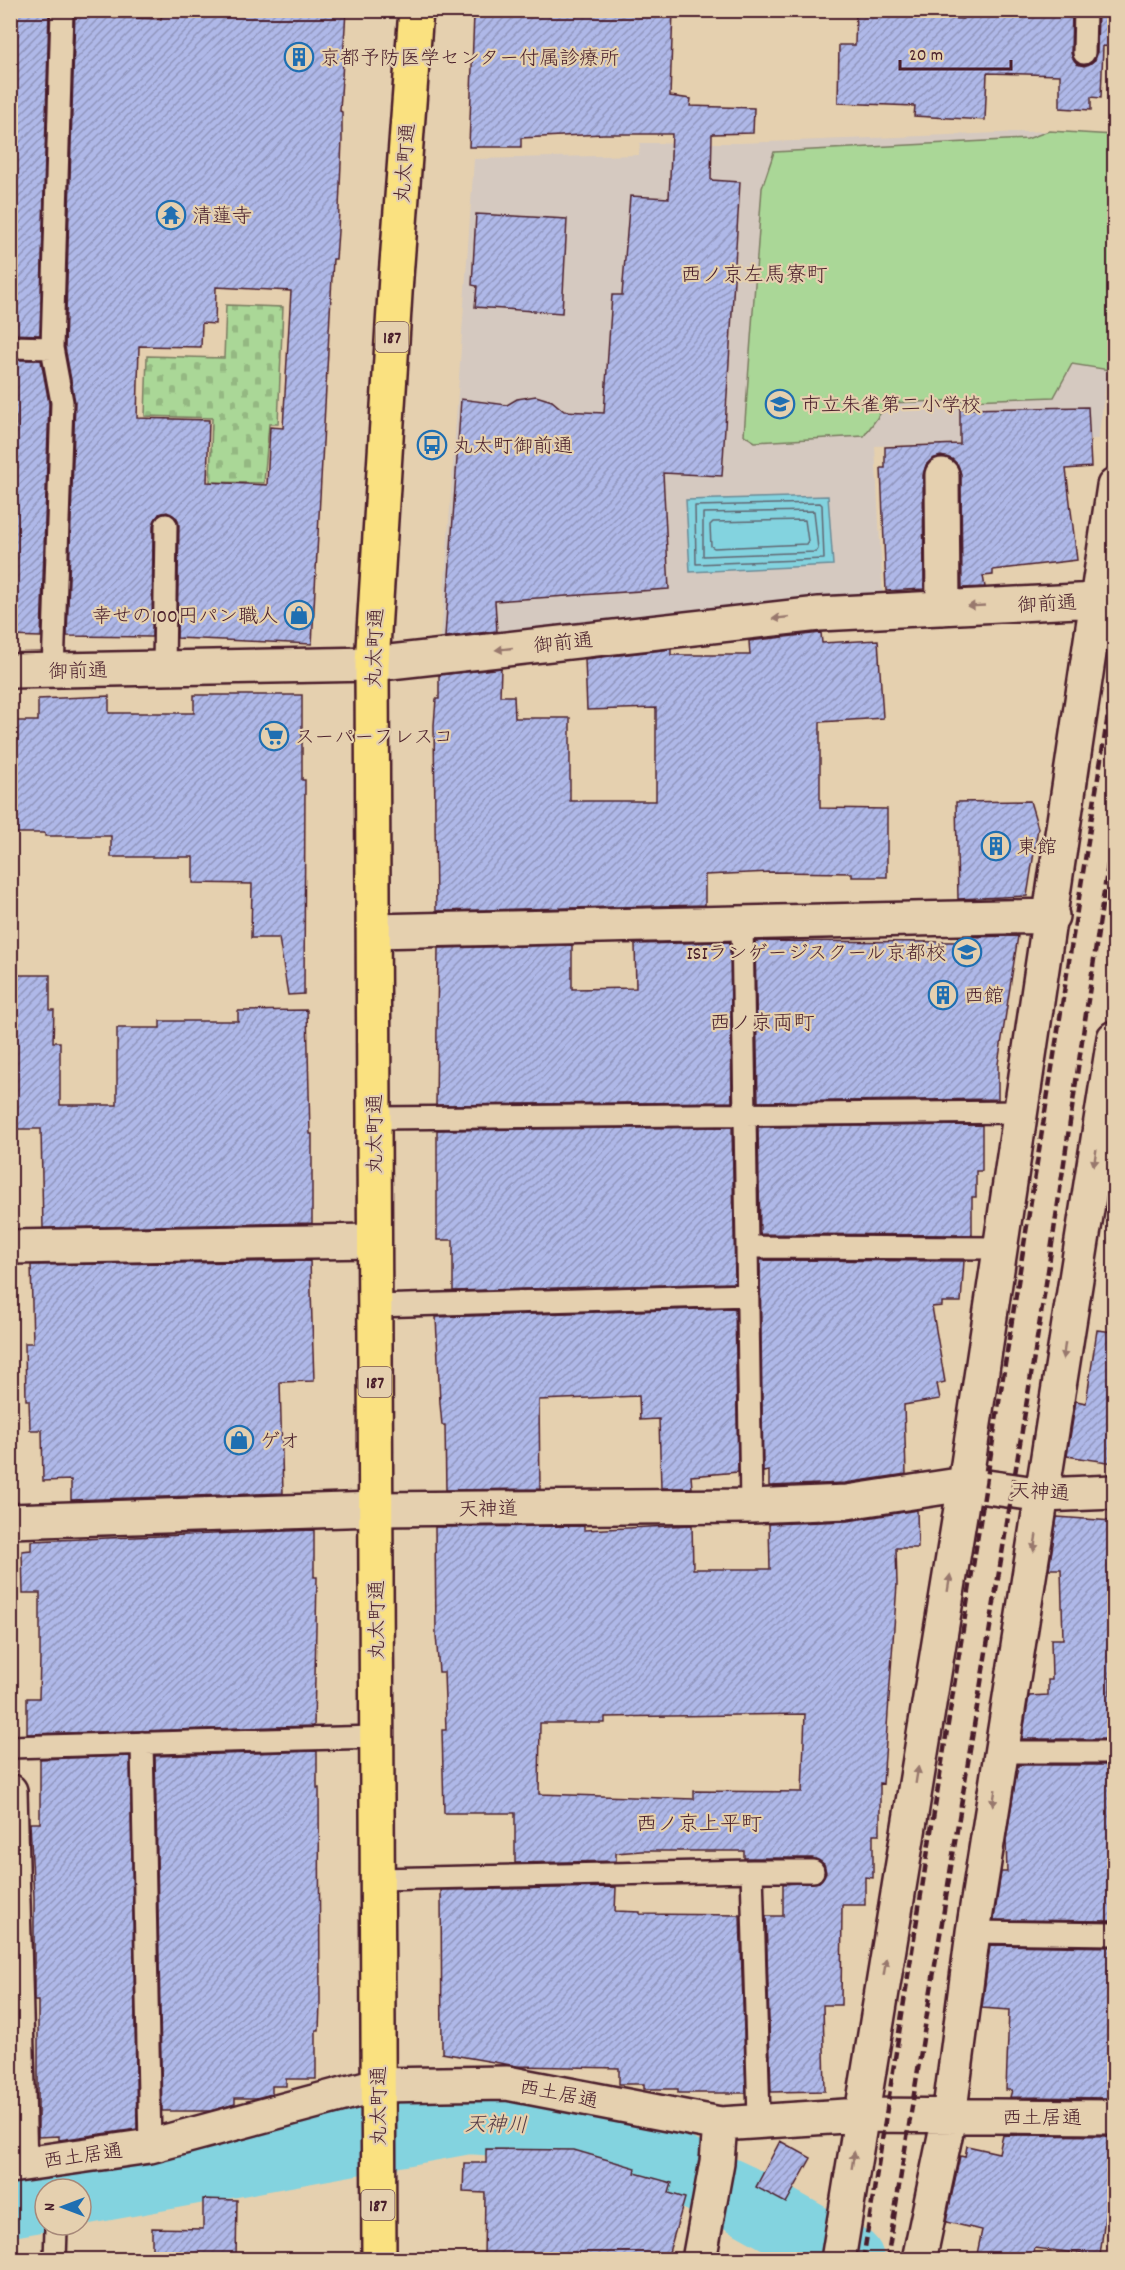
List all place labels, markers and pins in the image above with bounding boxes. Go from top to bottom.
building icon: 京都予防医学センター付属診療所 [283,41,315,73]
place label: 京都予防医学センター付属診療所 [320,46,619,74]
temple icon: 清蓮寺 [155,199,187,231]
place label: 清蓮寺 [192,204,252,232]
school or university icon: 市立朱雀第二小学校 [764,388,796,420]
place label: 市立朱雀第二小学校 [801,393,981,421]
bus stop icon: 丸太町御前通 [416,429,448,461]
place label: 丸太町御前通 [453,434,573,462]
shop icon: 幸せの100円パン職人 [283,599,315,631]
place label: 幸せの100円パン職人 [92,604,278,632]
supermarket icon: スーパーフレスコ [258,720,290,752]
place label: スーパーフレスコ [295,725,453,753]
building icon: 東館 [980,830,1012,862]
place label: 東館 [1017,835,1057,863]
school or university icon: ISIランゲージスクール京都校 [951,936,983,968]
place label: ISIランゲージスクール京都校 [686,941,946,969]
building icon: 西館 [927,979,959,1011]
place label: 西館 [964,984,1004,1012]
shop icon: ゲオ [223,1424,255,1456]
place label: ゲオ [260,1429,300,1457]

